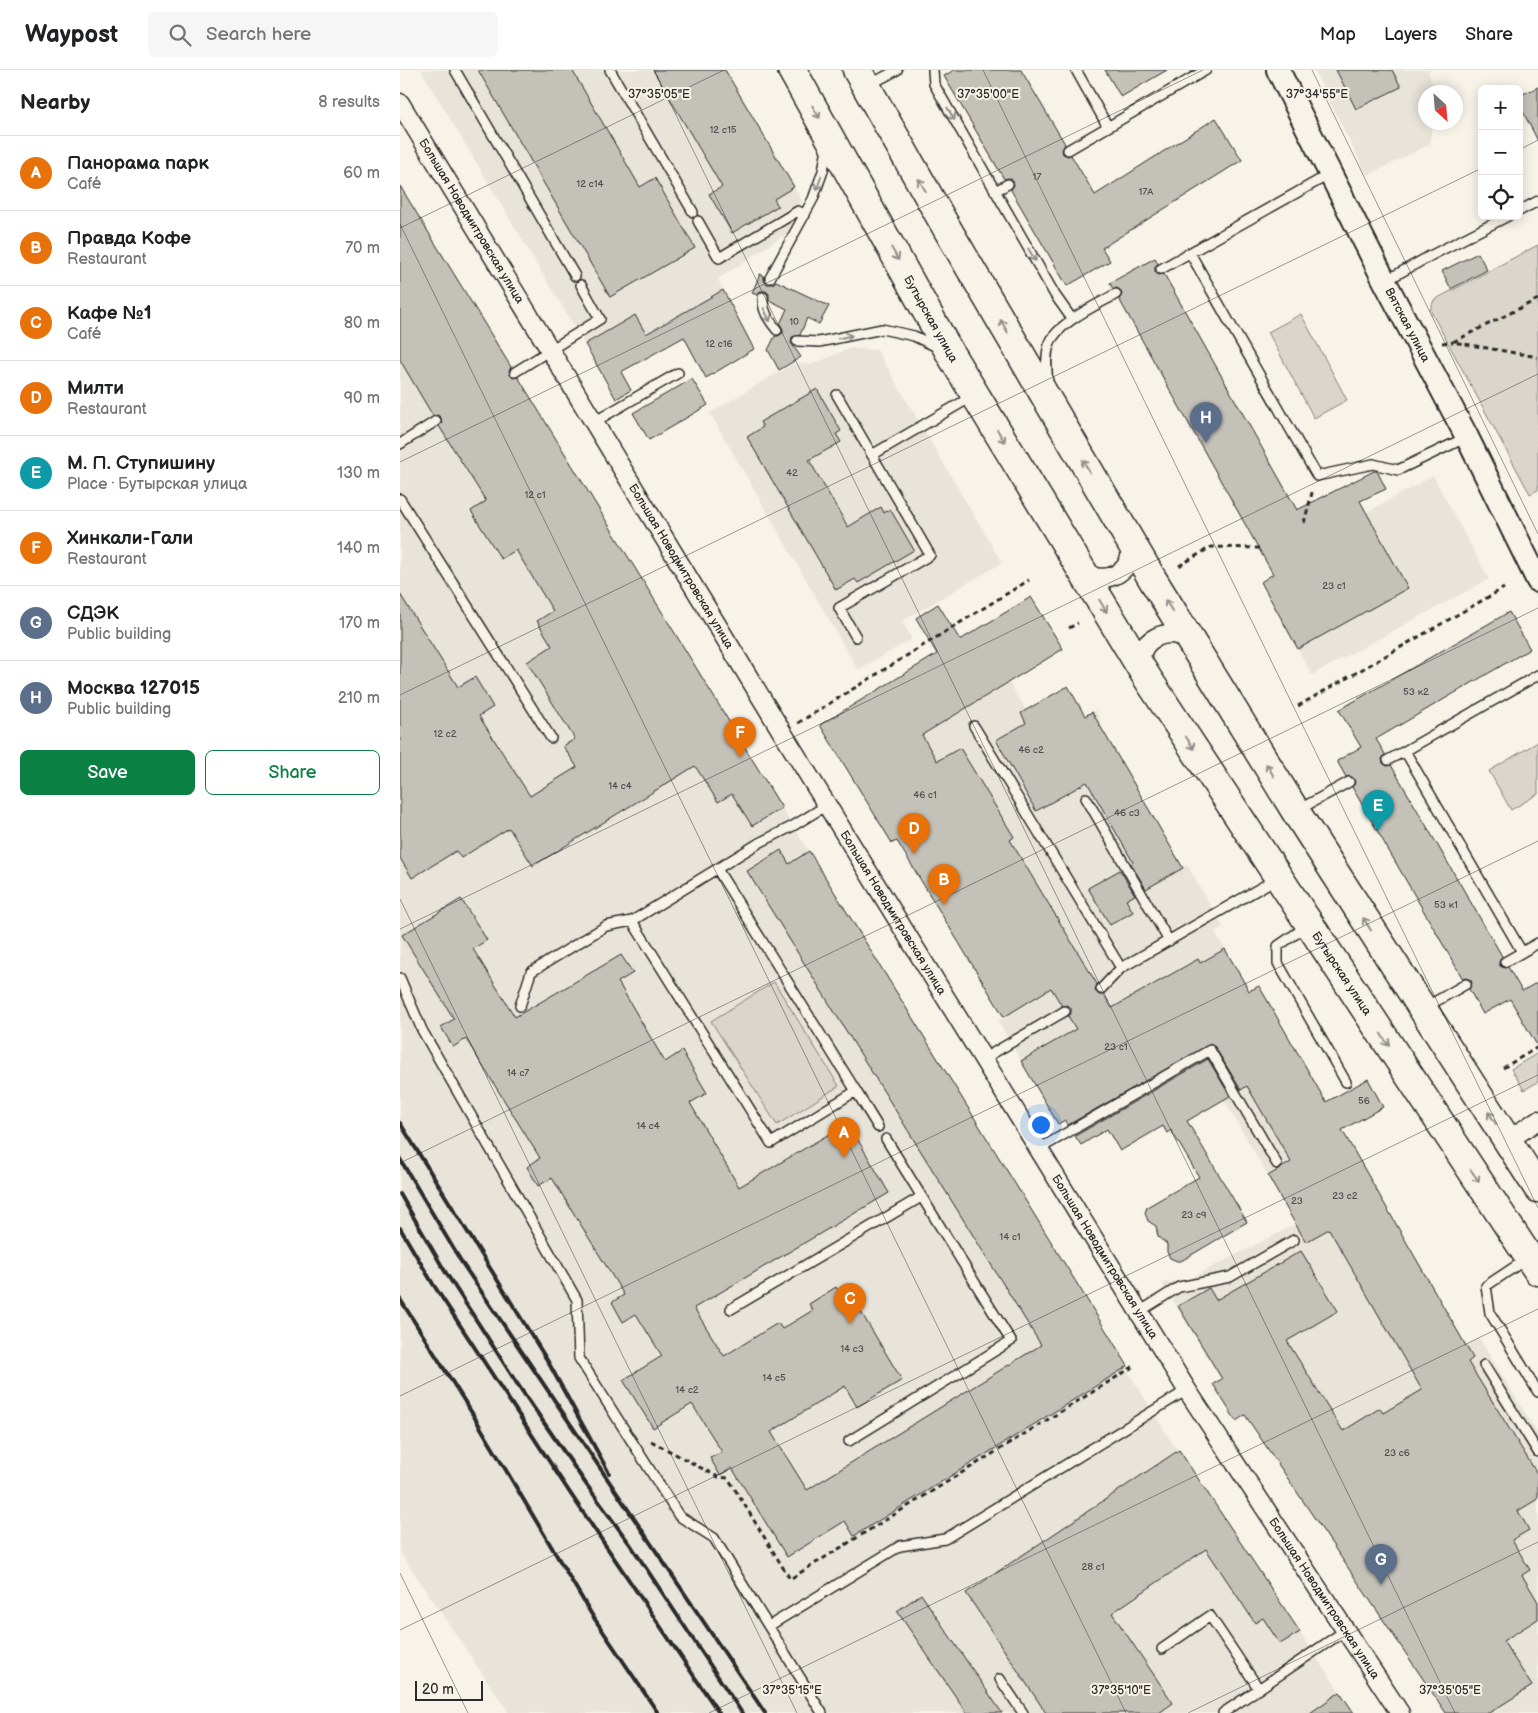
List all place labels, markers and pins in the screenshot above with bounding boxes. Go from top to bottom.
pin: H [1190,402,1222,443]
pin: F [724,717,756,758]
pin: E [1362,790,1394,831]
pin: D [898,813,930,854]
pin: B [928,864,960,905]
pin: A [828,1117,860,1158]
pin: C [834,1283,866,1324]
pin: G [1365,1544,1397,1585]

